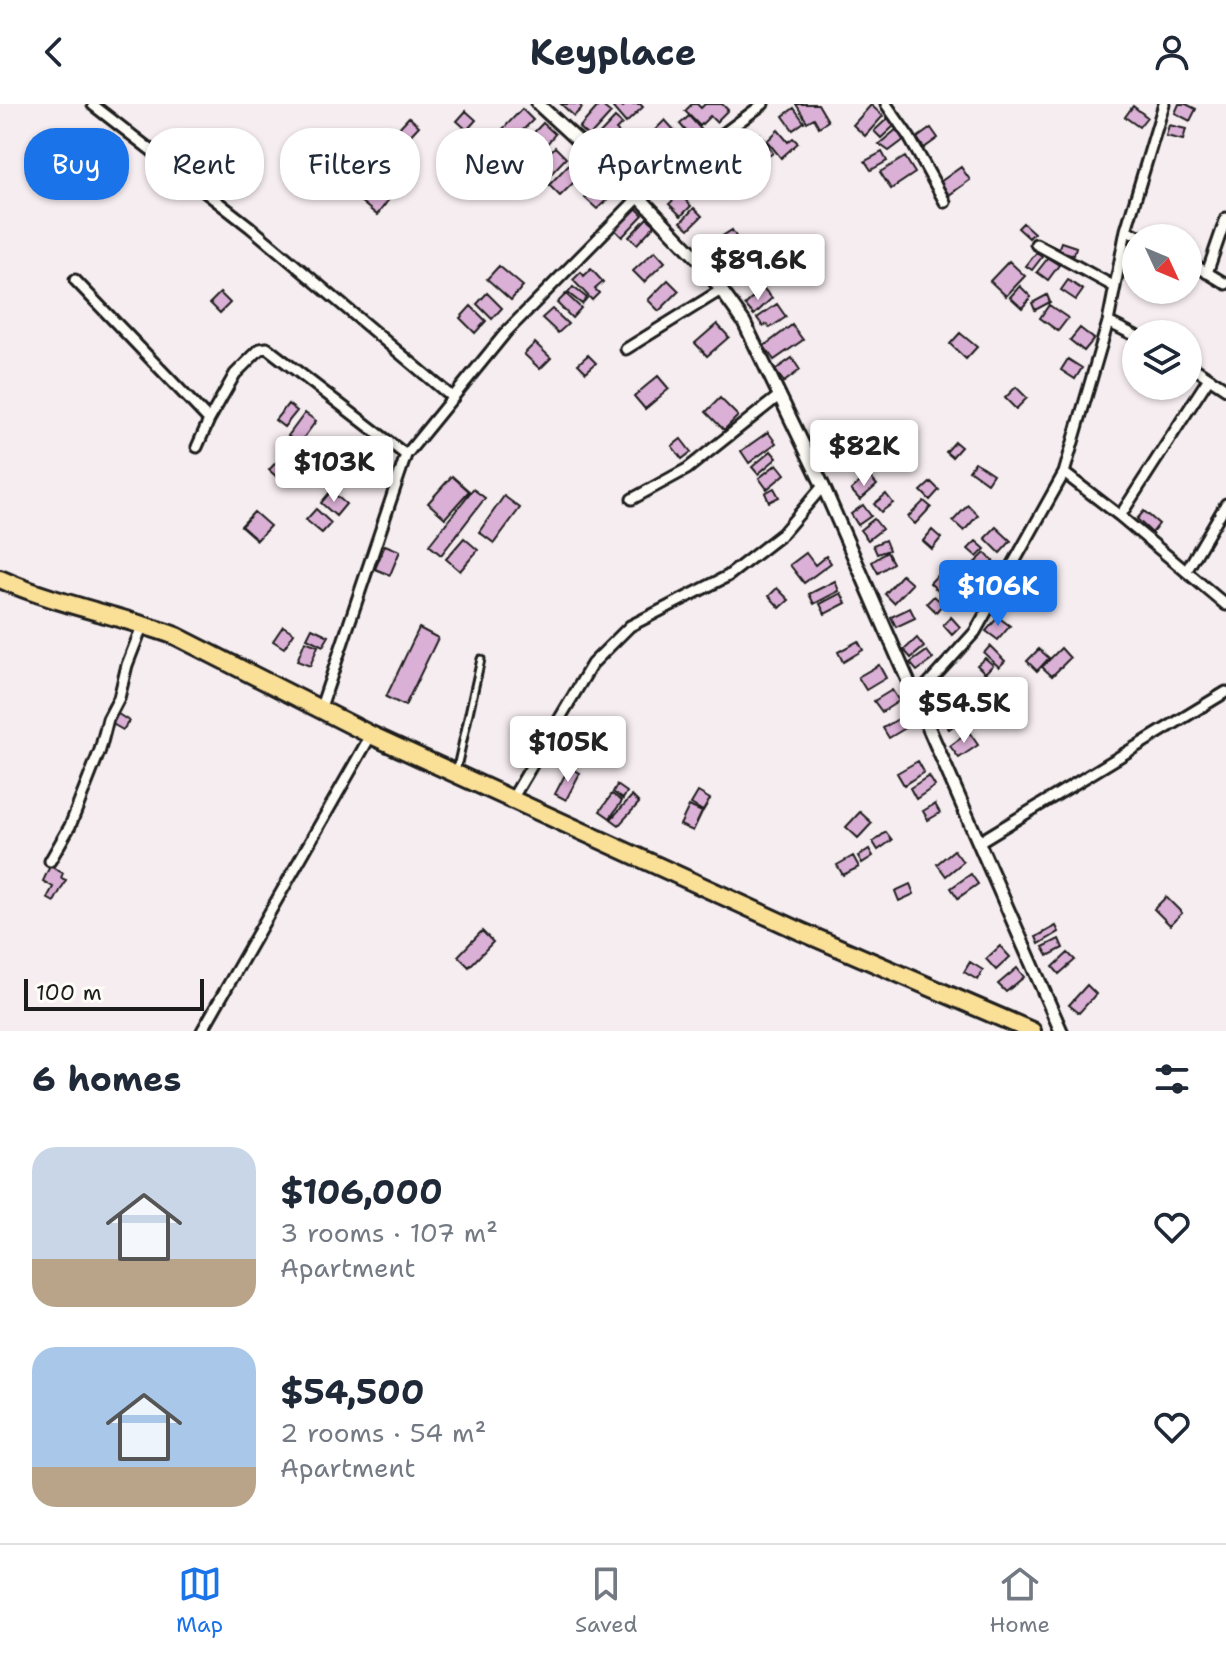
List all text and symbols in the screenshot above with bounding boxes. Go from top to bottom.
text: Keyplace [530,28,696,77]
icon: back [32,30,76,74]
icon: person [1150,30,1194,74]
chip: Buy [24,128,129,200]
chip: Rent [145,128,264,200]
chip: Filters [280,128,420,200]
chip: New [436,128,553,200]
chip: Apartment [569,128,771,200]
north arrow [1122,224,1202,304]
map controls [1122,224,1202,400]
pin: $89.6K [693,234,823,302]
text: $89.6K [710,242,806,277]
button: layers [1122,320,1202,400]
pin: $82K [817,420,911,488]
text: $82K [828,428,900,463]
pin: $103K [278,436,390,504]
text: $103K [293,444,375,479]
pin: $106K [942,560,1054,628]
text: $106K [957,568,1039,603]
pin: $54.5K [899,677,1029,745]
text: $54.5K [918,685,1010,720]
pin: $105K [512,716,624,784]
text: $105K [528,724,608,759]
scale bar [24,975,204,1011]
text: 100 m [36,978,102,1007]
text: 6 homes [32,1056,181,1102]
icon: filters [1150,1057,1194,1101]
text: $106,000 [280,1169,443,1215]
icon: home [96,1179,192,1275]
icon: heart [1150,1205,1194,1249]
text: 3 rooms · 107 m² [280,1215,498,1250]
text: Apartment [280,1250,416,1285]
text: $54,500 [280,1369,425,1415]
icon: home [96,1379,192,1475]
icon: heart [1150,1405,1194,1449]
text: 2 rooms · 54 m² [280,1415,486,1450]
text: Apartment [280,1450,416,1485]
tab: Map [176,1562,223,1639]
tab: Saved [575,1562,638,1639]
tab: Home [990,1562,1050,1639]

